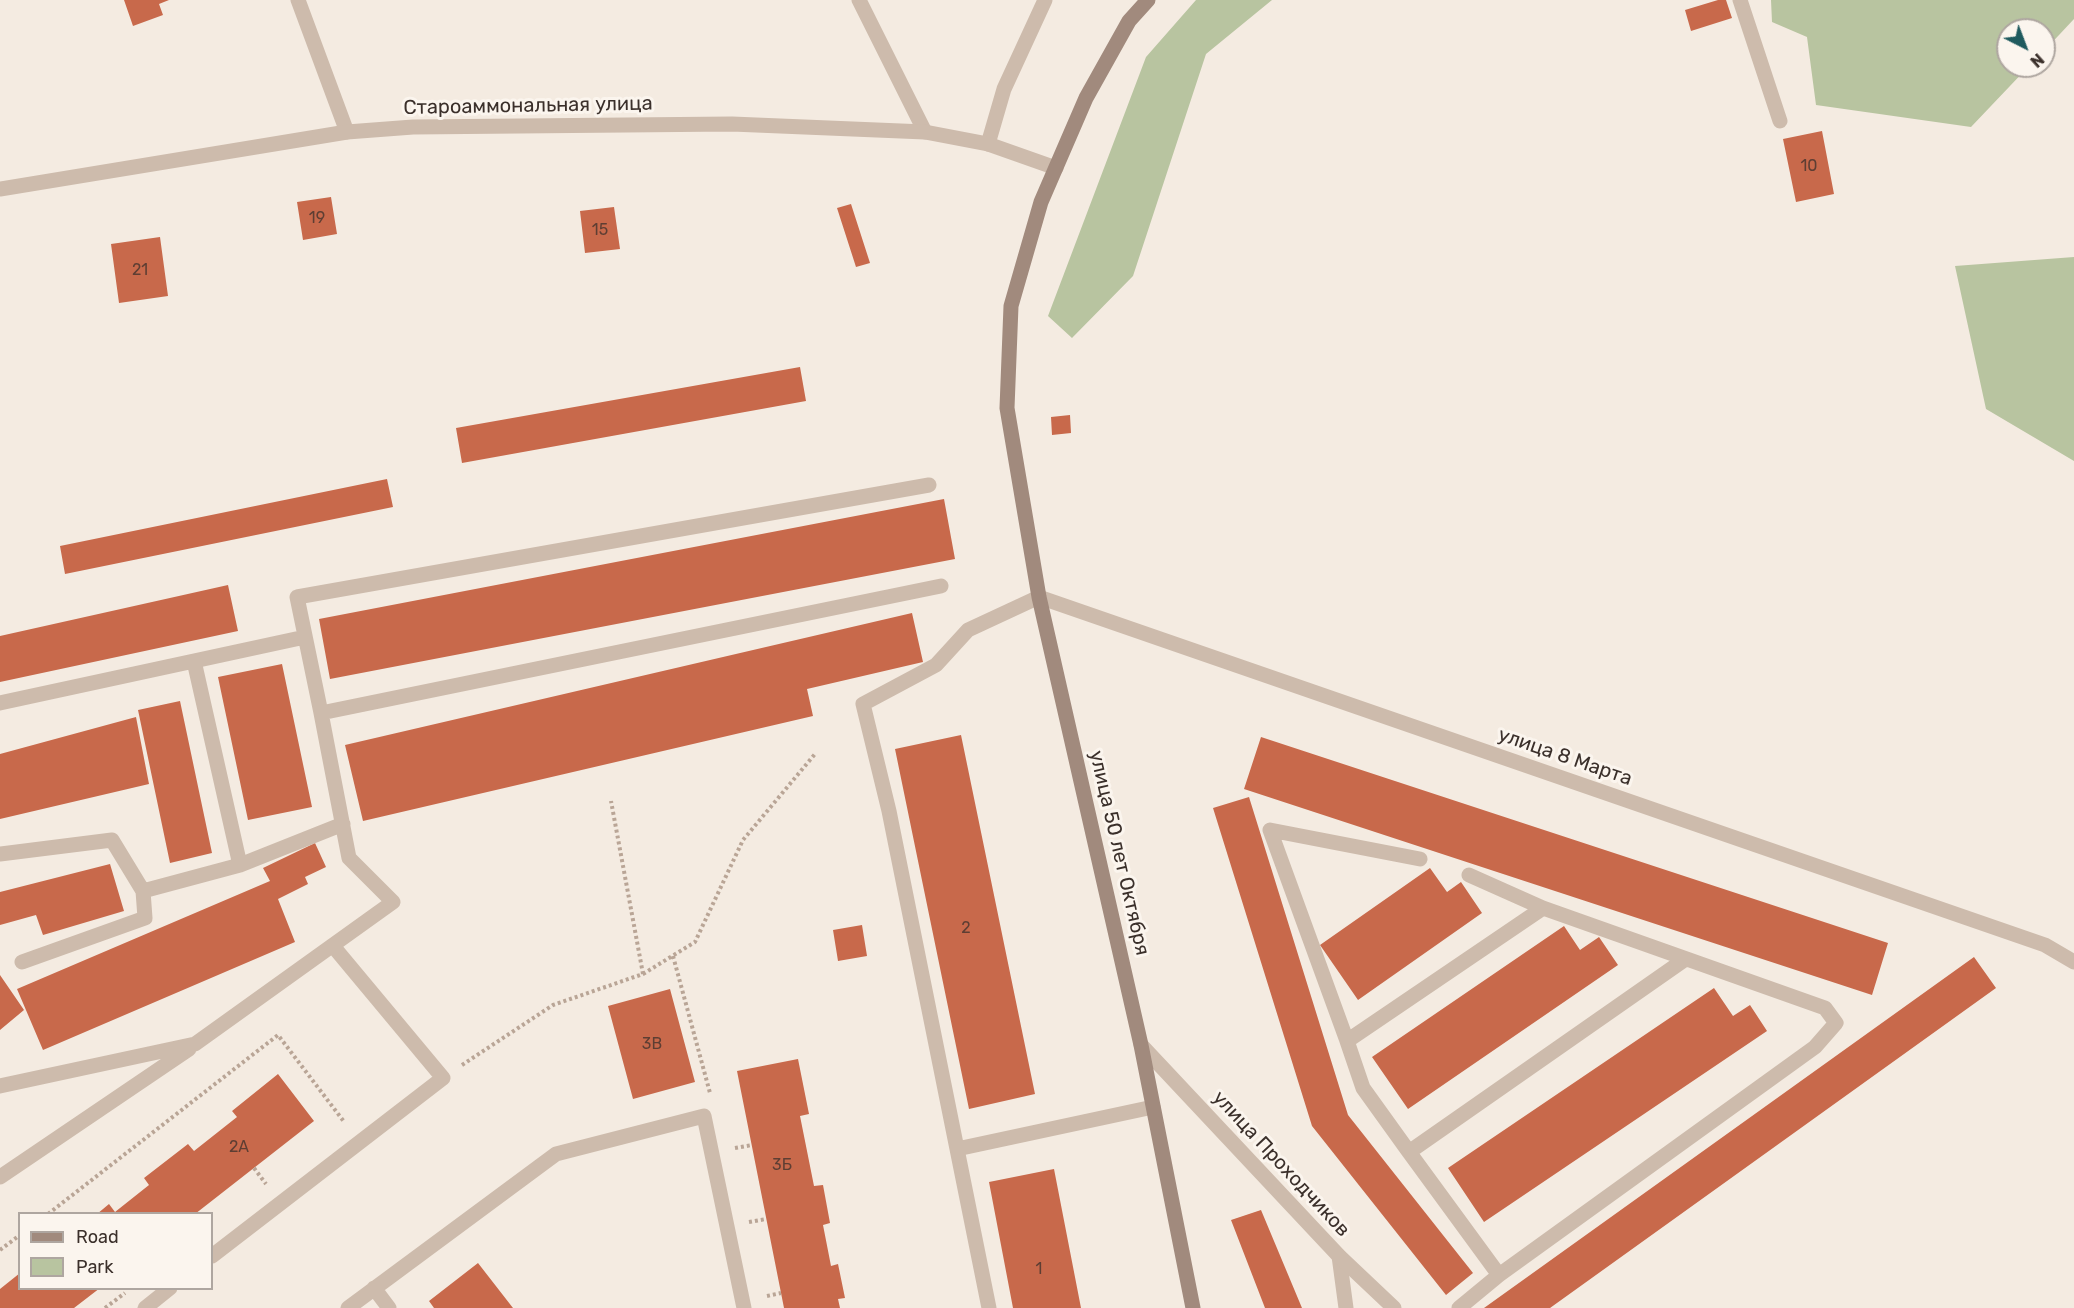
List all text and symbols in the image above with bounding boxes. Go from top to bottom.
north arrow [1996,18,2056,78]
text: N [2026,49,2048,71]
street label: Староаммональная улица [403,92,653,120]
house number: 10 [1800,156,1818,176]
house number: 19 [309,208,325,228]
house number: 15 [592,220,608,240]
house number: 21 [132,260,148,280]
street label: улица 8 Марта [1495,723,1635,791]
street label: улица 50 лет Октября [1084,748,1154,958]
house number: 2 [961,918,971,938]
house number: 3В [642,1034,662,1054]
street label: улица Проходчиков [1207,1086,1355,1242]
house number: 2А [229,1137,249,1157]
house number: 3Б [772,1155,792,1175]
legend [18,1212,213,1290]
text: Road [76,1226,119,1248]
text: Park [76,1256,113,1278]
house number: 1 [1036,1259,1042,1279]

